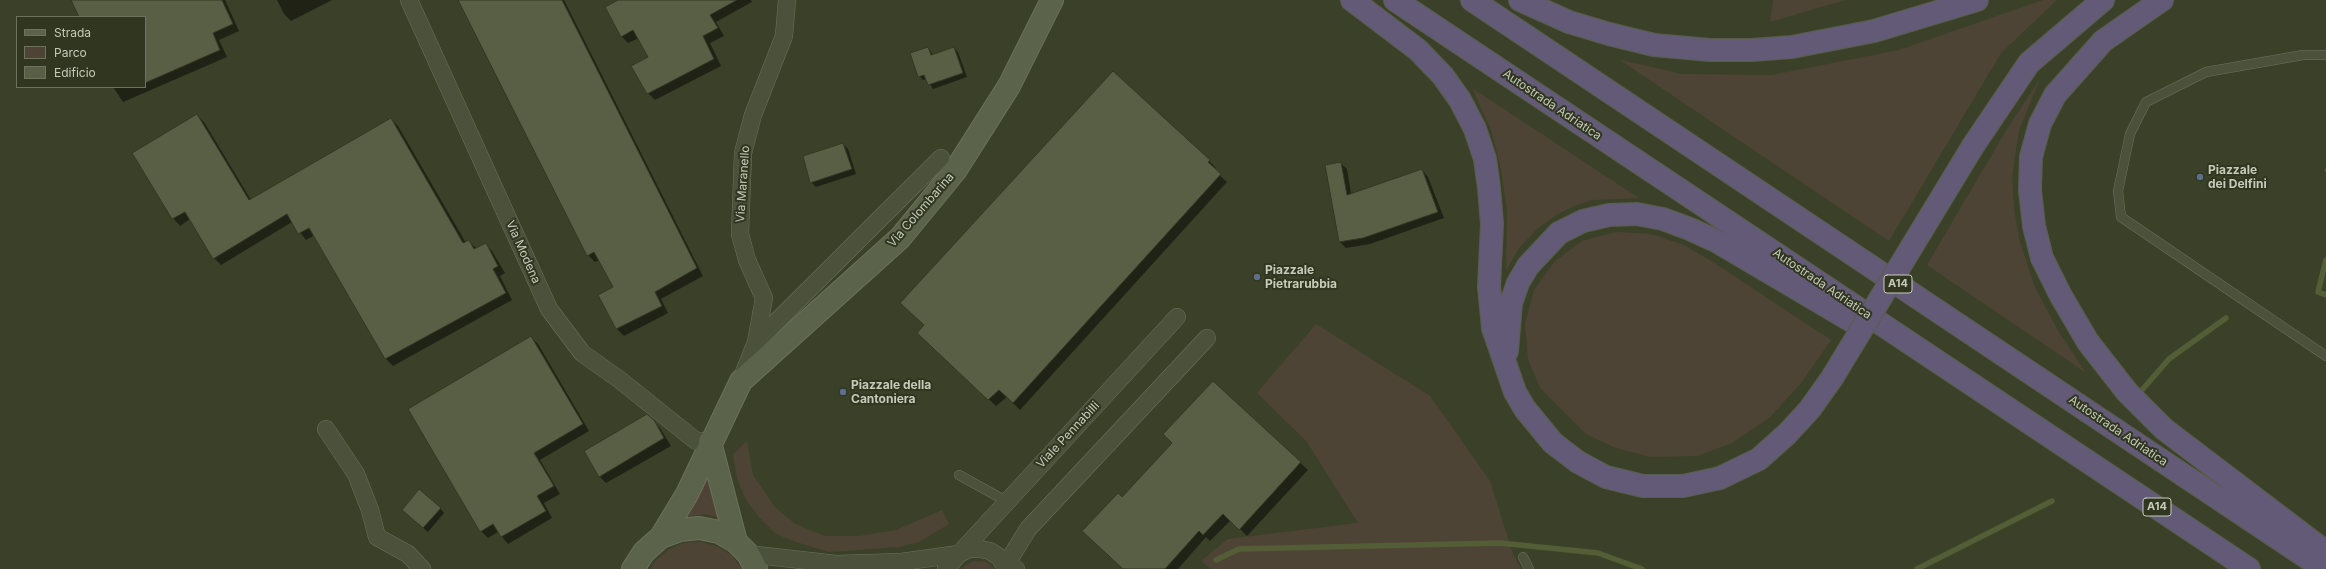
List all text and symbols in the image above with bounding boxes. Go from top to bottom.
legend [16,16,146,88]
text: Strada [54,25,91,40]
text: Parco [54,45,87,60]
text: Edificio [54,65,96,80]
street label: Autostrada Adriatica [1500,67,1604,143]
street label: Via Maranello [733,145,753,223]
place label: Piazzale dei Delfini [2208,163,2267,191]
street label: Via Colombarina [885,170,957,250]
marker: Piazzale dei Delfini [2195,172,2205,182]
street label: Via Modena [503,218,543,286]
street label: Autostrada Adriatica [1770,246,1874,322]
place label: Piazzale Pietrarubbia [1265,263,1337,291]
marker: Piazzale Pietrarubbia [1252,272,1262,282]
road number: A14 [1884,275,1912,293]
place label: Piazzale della Cantoniera [851,378,931,406]
marker: Piazzale della Cantoniera [838,387,848,397]
street label: Autostrada Adriatica [2066,393,2170,469]
street label: Viale Pennabilli [1034,399,1102,471]
road number: A14 [2143,498,2171,516]

